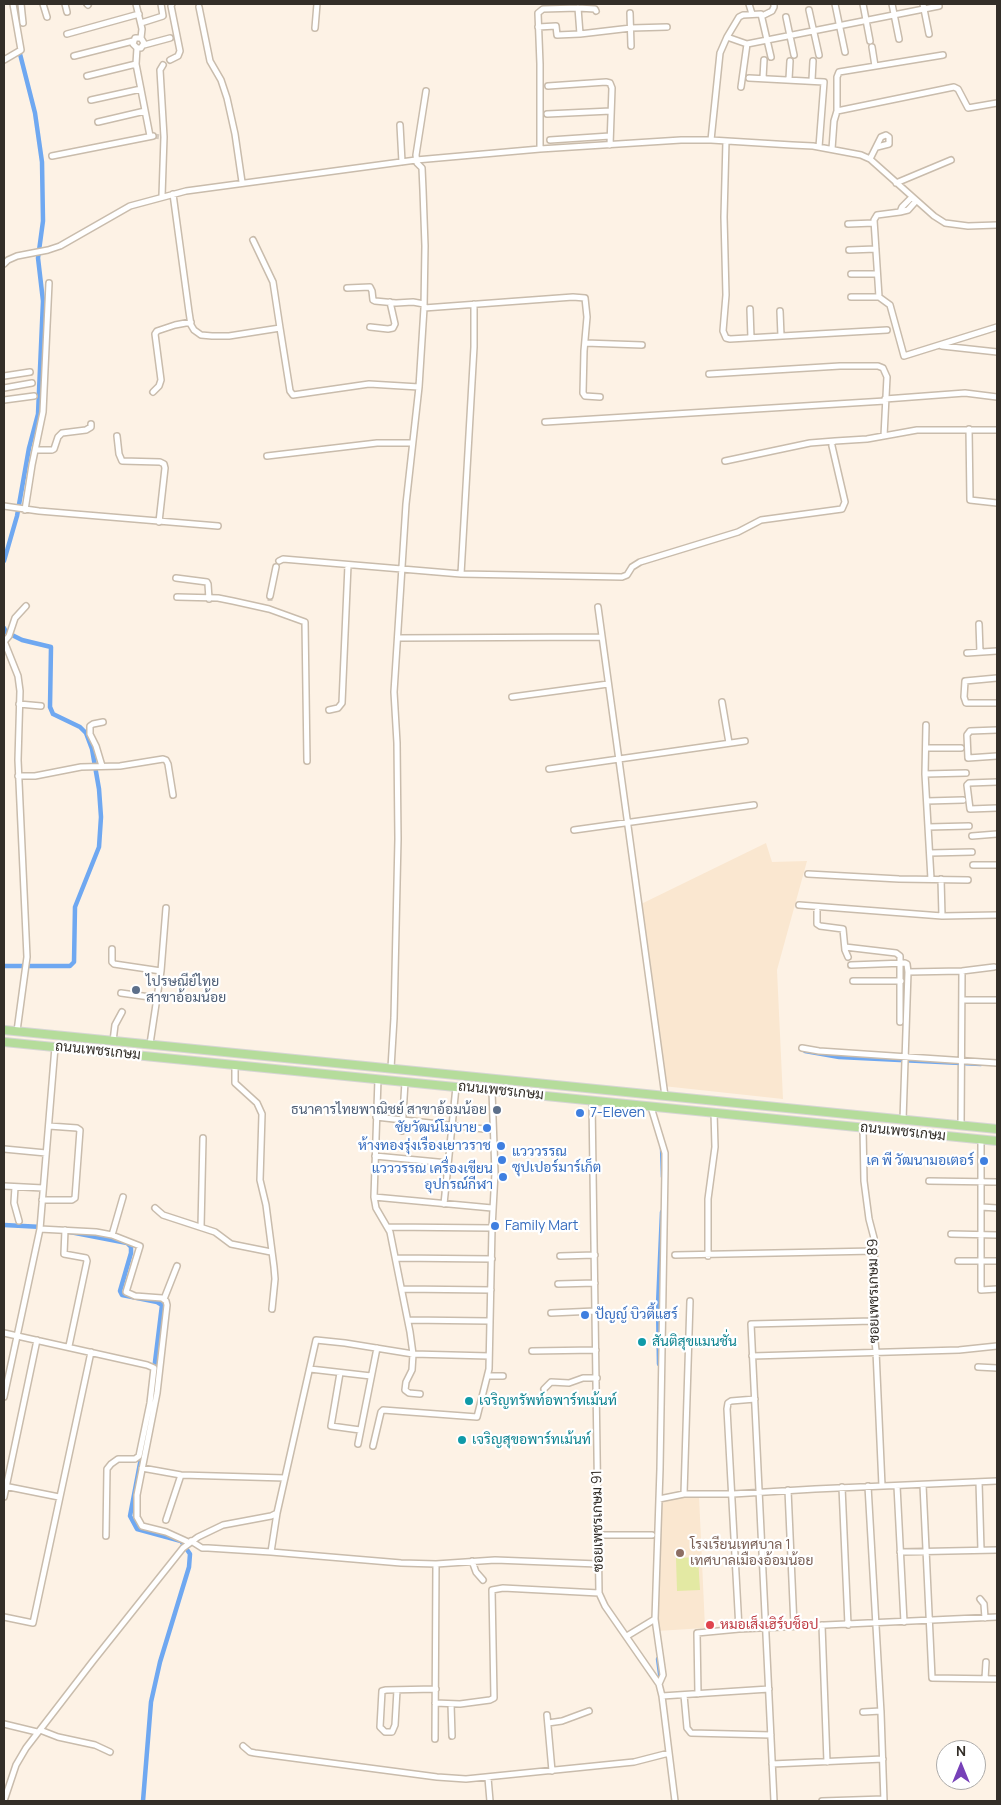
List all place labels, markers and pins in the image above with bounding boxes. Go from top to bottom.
place label: ไปรษณีย์ไทย สาขาอ้อมน้อย [146,974,226,1006]
marker: ไปรษณีย์ไทย สาขาอ้อมน้อย [130,984,142,996]
place label: ธนาคารไทยพาณิชย์ สาขาอ้อมน้อย [291,1102,487,1118]
marker: ธนาคารไทยพาณิชย์ สาขาอ้อมน้อย [491,1104,503,1116]
place label: 7-Eleven [590,1105,645,1121]
marker: 7-Eleven [574,1107,586,1119]
place label: ชัยวัฒน์โมบาย [395,1120,477,1136]
marker: ชัยวัฒน์โมบาย [481,1122,493,1134]
place label: ห้างทองรุ่งเรืองเยาวราช [358,1138,491,1154]
marker: ห้างทองรุ่งเรืองเยาวราช [495,1140,507,1152]
place label: แวววรรณ ซุปเปอร์มาร์เก็ต [512,1144,601,1176]
place label: เค พี วัฒนามอเตอร์ [866,1153,974,1169]
marker: แวววรรณ ซุปเปอร์มาร์เก็ต [496,1154,508,1166]
marker: เค พี วัฒนามอเตอร์ [978,1155,990,1167]
place label: แวววรรณ เครื่องเขียน อุปกรณ์กีฬา [372,1161,493,1194]
marker: แวววรรณ เครื่องเขียน อุปกรณ์กีฬา [497,1171,509,1183]
place label: Family Mart [505,1218,578,1234]
marker: Family Mart [489,1220,501,1232]
place label: ปัญญ์ บิวตี้แฮร์ [595,1307,678,1323]
marker: ปัญญ์ บิวตี้แฮร์ [579,1309,591,1321]
place label: สันติสุขแมนชั่น [652,1334,737,1350]
marker: สันติสุขแมนชั่น [636,1336,648,1348]
place label: เจริญทรัพท์อพาร์ทเม้นท์ [479,1393,617,1409]
marker: เจริญทรัพท์อพาร์ทเม้นท์ [463,1395,475,1407]
place label: เจริญสุขอพาร์ทเม้นท์ [472,1432,591,1448]
marker: เจริญสุขอพาร์ทเม้นท์ [456,1434,468,1446]
place label: โรงเรียนเทศบาล 1 เทศบาลเมืองอ้อมน้อย [690,1537,814,1570]
marker: โรงเรียนเทศบาล 1 เทศบาลเมืองอ้อมน้อย [674,1547,686,1559]
place label: หมอเส็งเฮิร์บช็อป [720,1617,818,1633]
marker: หมอเส็งเฮิร์บช็อป [704,1619,716,1631]

